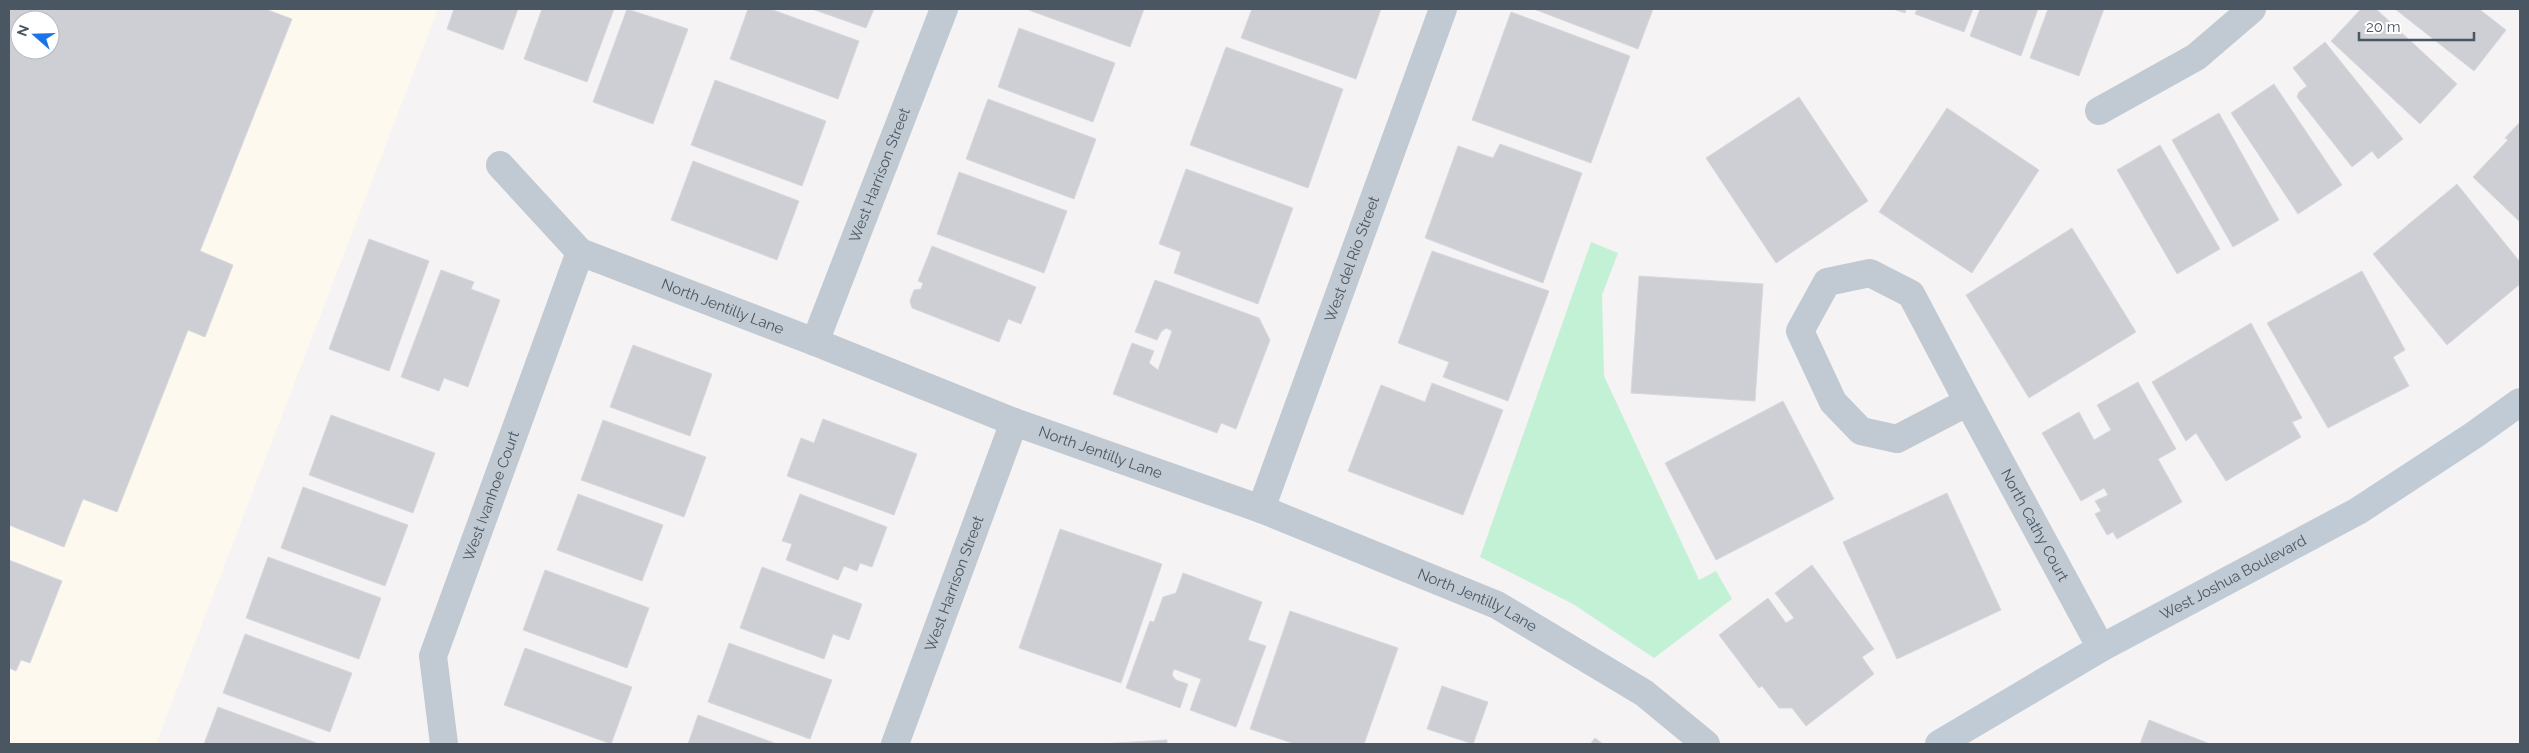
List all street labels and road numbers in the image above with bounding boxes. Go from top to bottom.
street label: West Harrison Street [845,105,914,245]
street label: West del Rio Street [1321,194,1383,324]
street label: North Jentilly Lane [659,275,787,338]
street label: North Jentilly Lane [1036,422,1165,483]
street label: West Ivanhoe Court [459,429,523,563]
street label: North Cathy Court [1997,466,2072,585]
street label: West Harrison Street [921,513,988,654]
street label: West Joshua Boulevard [2157,531,2309,624]
street label: North Jentilly Lane [1415,565,1540,636]

